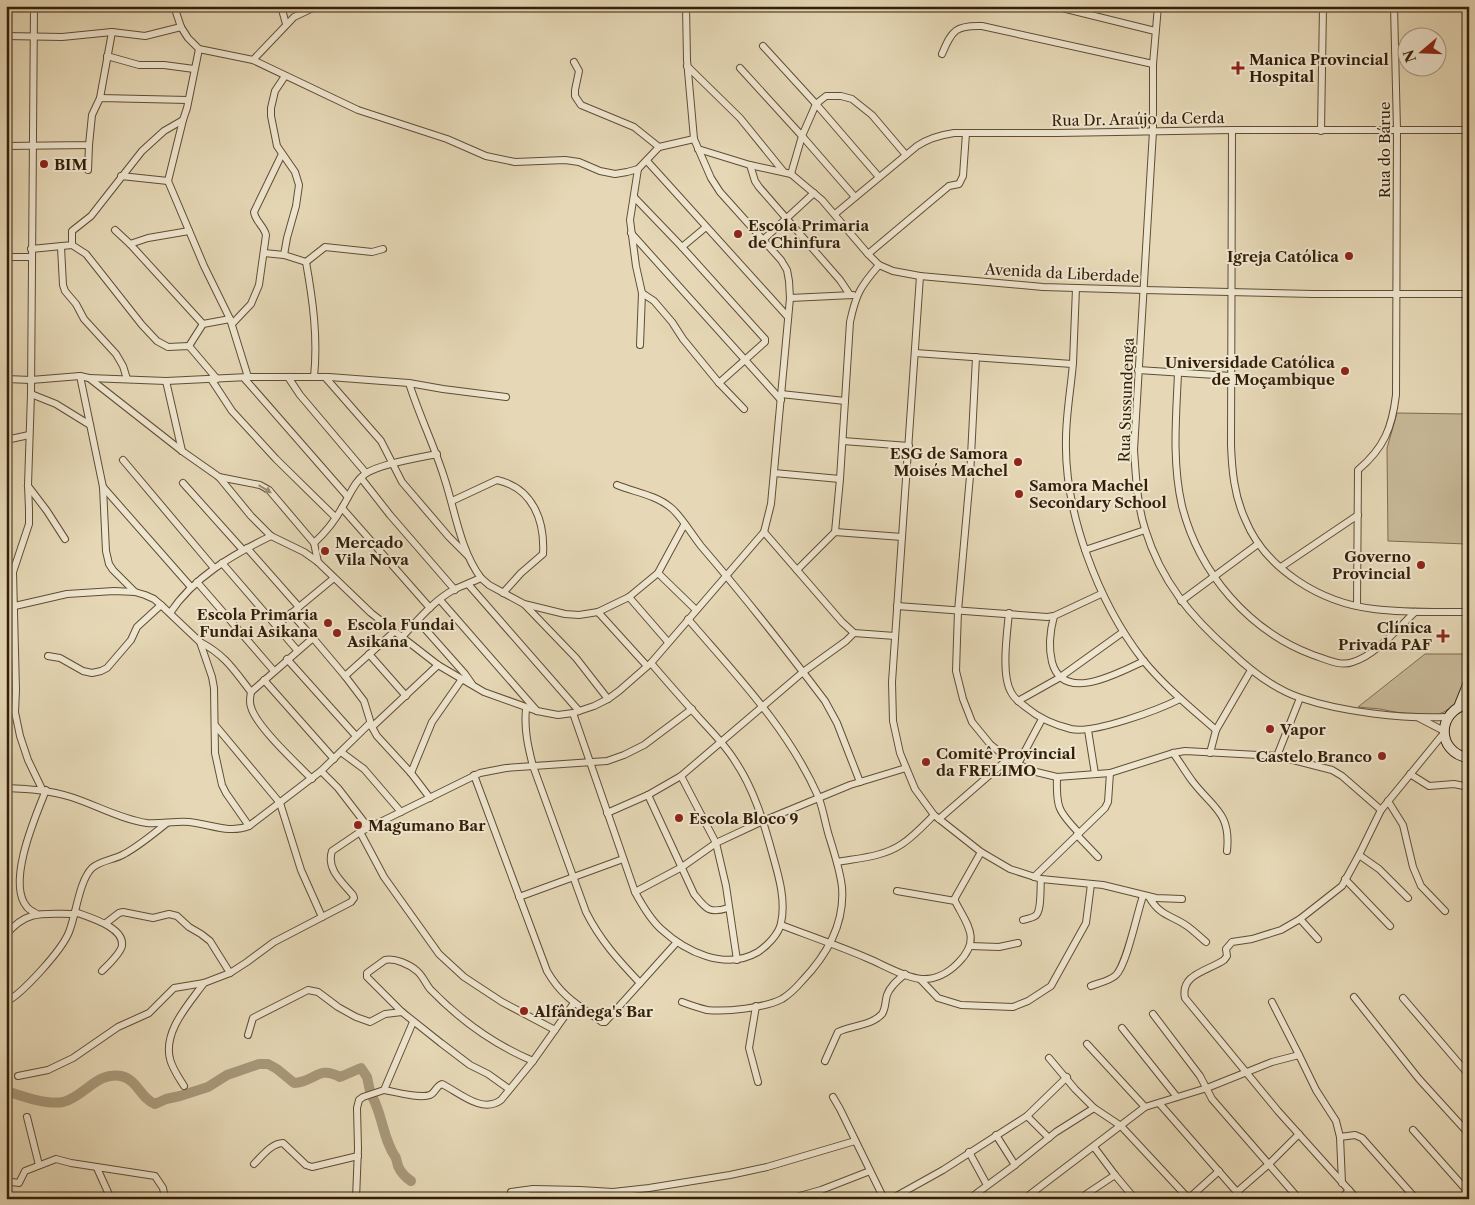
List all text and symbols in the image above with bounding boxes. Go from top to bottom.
north arrow [1398,28,1448,78]
text: N [1399,48,1420,65]
place label: Manica Provincial Hospital [1249,50,1389,86]
marker: Manica Provincial Hospital [1231,61,1245,75]
street label: Rua do Bárue [1375,102,1394,198]
street label: Rua Dr. Araújo da Cerda [1051,108,1225,130]
place label: BIM [54,155,87,174]
marker: BIM [38,158,50,170]
place label: Escola Primaria de Chinfura [748,216,869,252]
marker: Escola Primaria de Chinfura [732,228,744,240]
place label: Igreja Católica [1227,247,1339,266]
marker: Igreja Católica [1343,250,1355,262]
street label: Avenida da Liberdade [983,259,1140,287]
street label: Rua Sussundenga [1114,337,1138,463]
place label: Universidade Católica de Moçambique [1165,353,1335,389]
marker: Universidade Católica de Moçambique [1339,365,1351,377]
place label: ESG de Samora Moisés Machel [890,444,1008,480]
marker: ESG de Samora Moisés Machel [1012,456,1024,468]
place label: Samora Machel Secondary School [1029,476,1167,512]
one-way arrow [258,485,272,494]
marker: Samora Machel Secondary School [1013,488,1025,500]
place label: Mercado Vila Nova [334,533,409,569]
marker: Mercado Vila Nova [319,545,331,557]
place label: Governo Provincial [1332,547,1411,583]
marker: Governo Provincial [1415,559,1427,571]
place label: Escola Primaria Fundai Asikana [197,605,318,641]
place label: Escola Fundai Asikana [346,615,455,651]
marker: Escola Primaria Fundai Asikana [322,617,334,629]
place label: Clínica Privada PAF [1338,618,1432,654]
marker: Escola Fundai Asikana [331,627,343,639]
marker: Clínica Privada PAF [1436,629,1450,643]
place label: Vapor [1279,720,1326,739]
marker: Vapor [1264,723,1276,735]
place label: Comitê Provincial da FRELIMO [936,744,1076,780]
place label: Castelo Branco [1256,747,1372,766]
marker: Castelo Branco [1376,750,1388,762]
marker: Comitê Provincial da FRELIMO [920,756,932,768]
place label: Escola Bloco 9 [689,809,799,828]
marker: Escola Bloco 9 [673,812,685,824]
place label: Magumano Bar [368,816,486,835]
marker: Magumano Bar [352,819,364,831]
place label: Alfândega's Bar [533,1002,654,1021]
marker: Alfândega's Bar [518,1005,530,1017]

